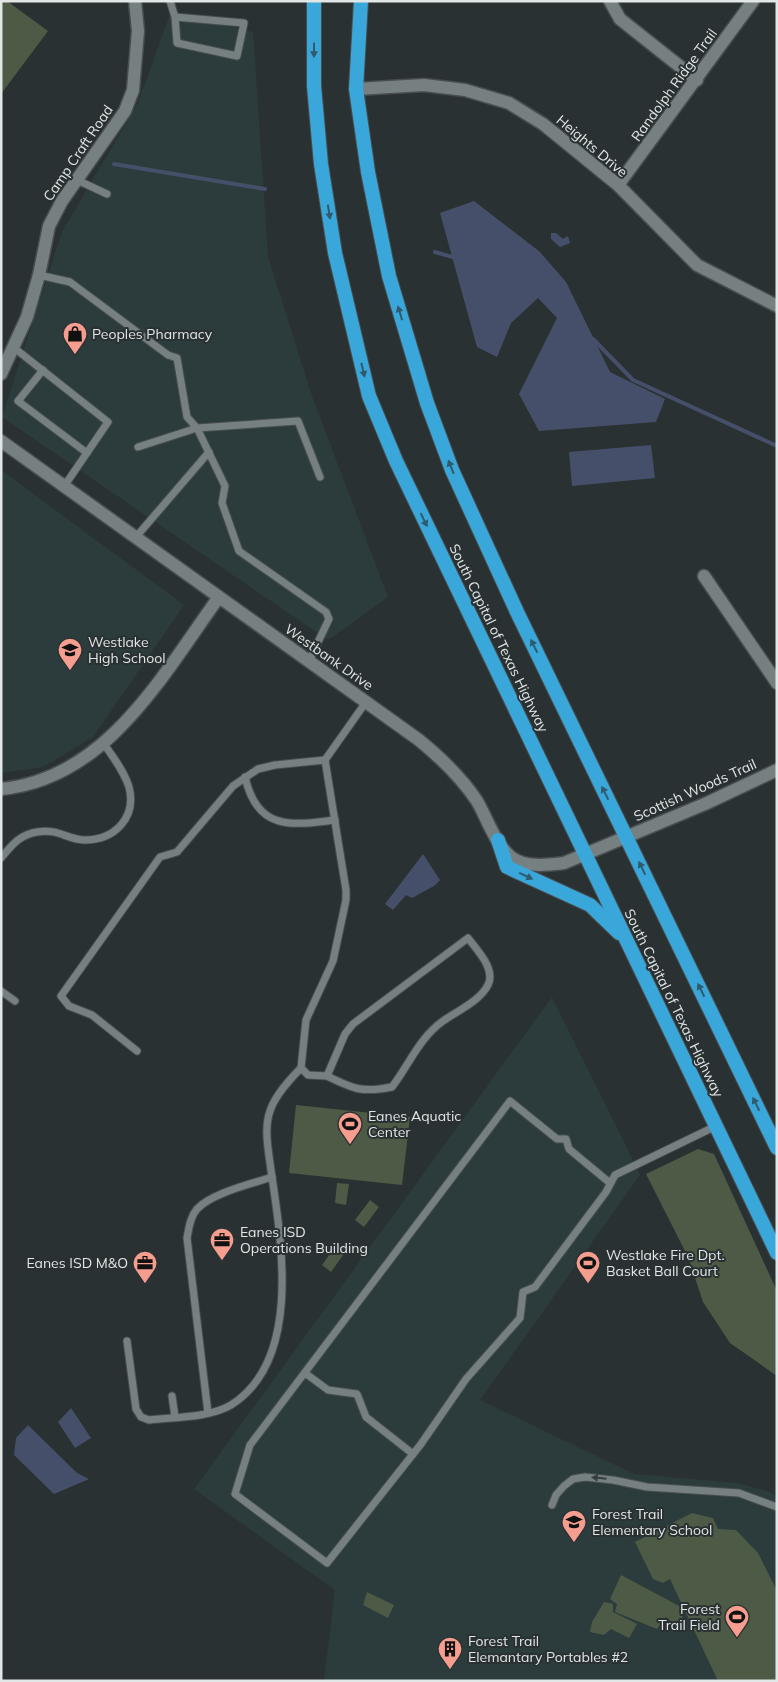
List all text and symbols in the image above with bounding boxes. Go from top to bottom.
street label: Randolph Ridge Trail [627,25,721,145]
one-way arrow [310,42,318,58]
street label: Camp Craft Road [39,101,117,205]
street label: Heights Drive [553,111,631,181]
one-way arrow [325,204,333,220]
one-way arrow [395,305,403,320]
shop icon: Peoples Pharmacy [62,321,88,355]
place label: Peoples Pharmacy [92,325,213,343]
one-way arrow [359,363,367,378]
one-way arrow [447,460,455,474]
one-way arrow [420,513,428,527]
street label: South Capital of Texas Highway [445,541,553,736]
street label: Westbank Drive [281,620,377,694]
place label: Westlake High School [88,633,166,667]
school or university icon: Westlake High School [57,637,83,671]
one-way arrow [530,639,538,654]
street label: Scottish Woods Trail [631,755,759,825]
one-way arrow [601,786,609,800]
one-way arrow [638,861,646,875]
one-way arrow [519,872,533,880]
street label: South Capital of Texas Highway [620,906,728,1101]
one-way arrow [697,983,705,997]
one-way arrow [751,1097,759,1111]
place label: Eanes Aquatic Center [368,1107,461,1141]
sports icon: Eanes Aquatic Center [337,1111,363,1145]
place label: Eanes ISD Operations Building [240,1223,368,1257]
office icon: Eanes ISD Operations Building [209,1227,235,1261]
place label: Westlake Fire Dpt. Basket Ball Court [606,1246,725,1280]
office icon: Eanes ISD M&O [132,1250,158,1284]
sports icon: Westlake Fire Dpt. Basket Ball Court [575,1250,601,1284]
place label: Eanes ISD M&O [26,1254,128,1272]
one-way arrow [590,1474,606,1482]
place label: Forest Trail Elementary School [592,1505,712,1539]
school or university icon: Forest Trail Elementary School [561,1509,587,1543]
place label: Forest Trail Field [658,1600,720,1634]
sports icon: Forest Trail Field [724,1604,750,1638]
place label: Forest Trail Elemantary Portables #2 [468,1632,628,1666]
building icon: Forest Trail Elemantary Portables #2 [437,1636,463,1670]

